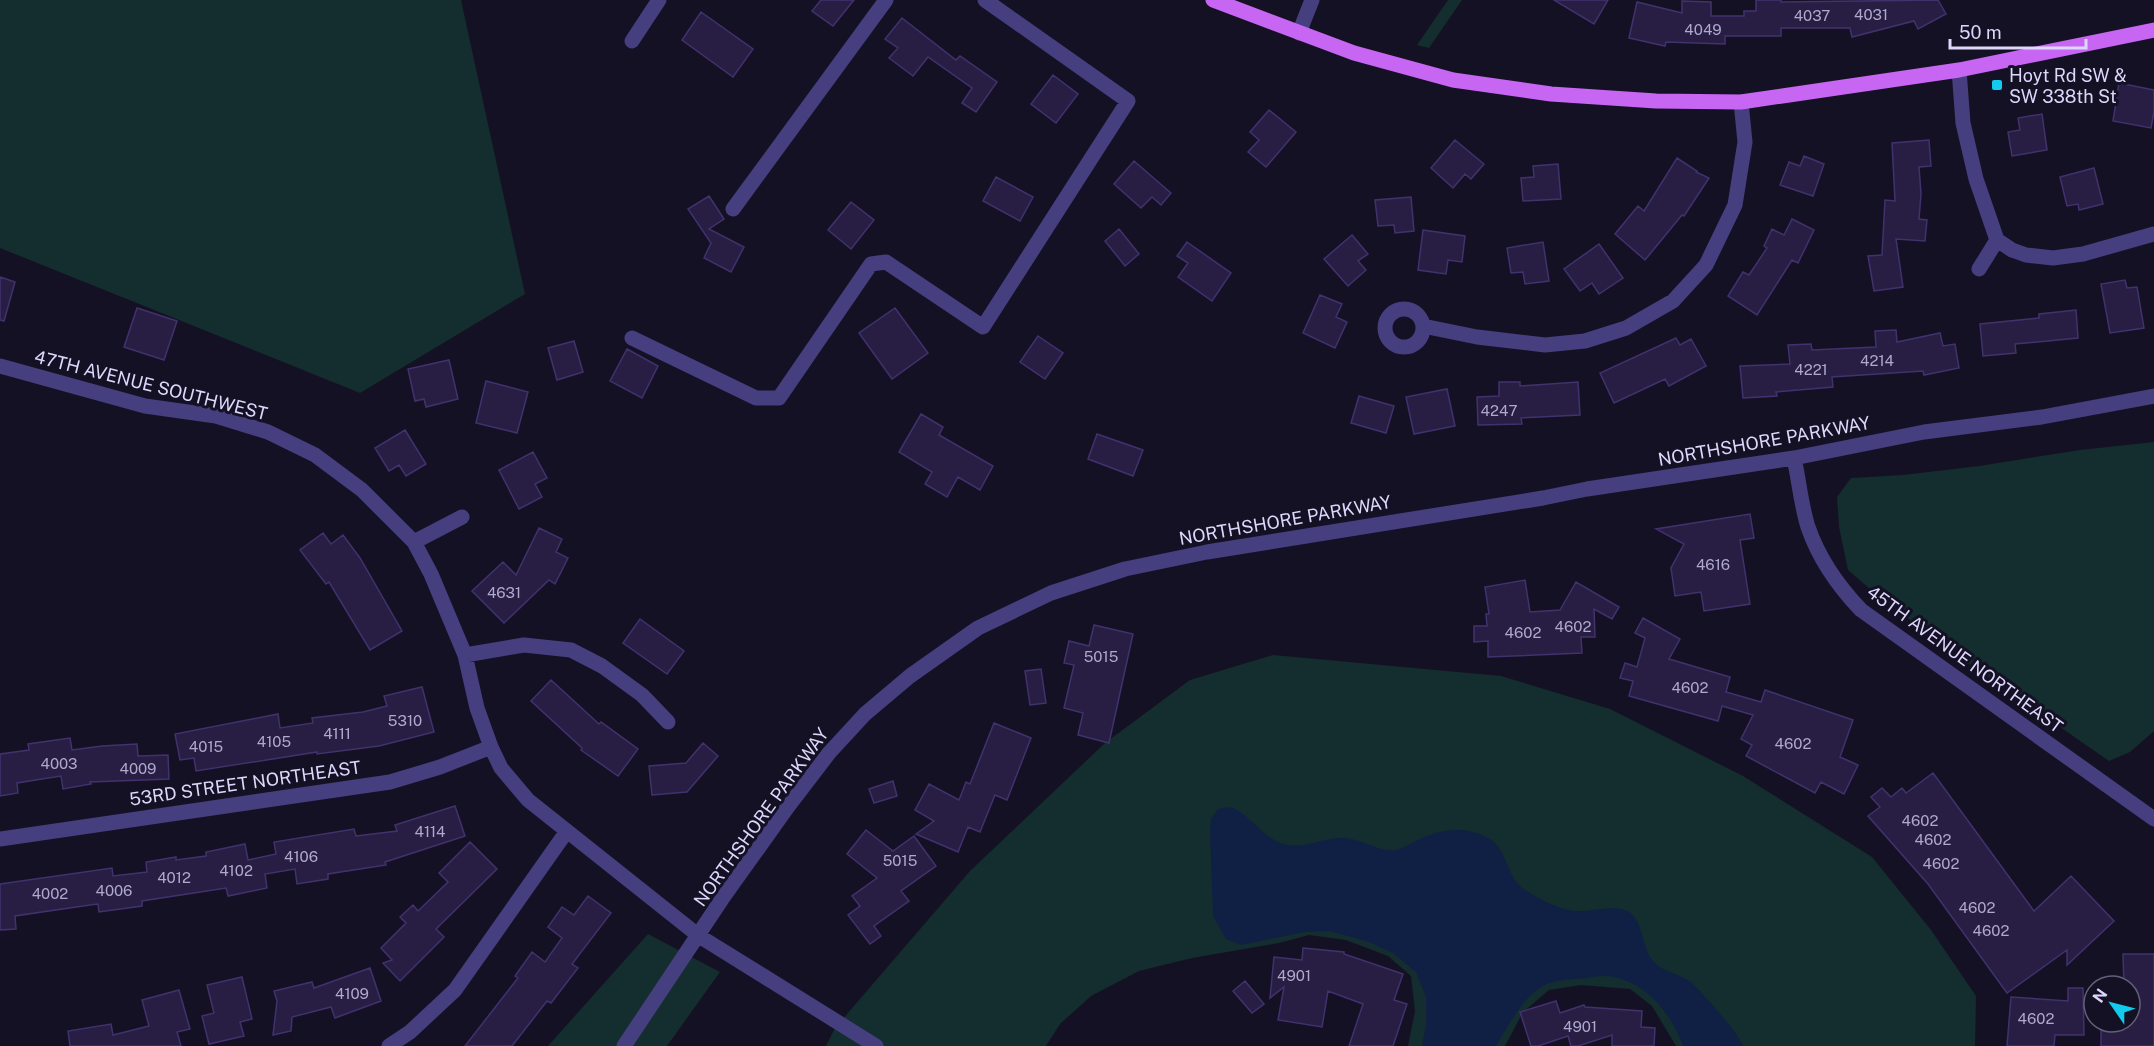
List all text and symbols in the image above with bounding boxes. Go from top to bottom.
house number: 4031 [1854,6,1888,23]
house number: 4037 [1794,7,1830,24]
scale bar [1950,12,2086,50]
house number: 4049 [1684,21,1722,38]
text: 50 m [1959,22,2002,43]
place label: Hoyt Rd SW & SW 338th St [2009,65,2127,107]
marker: Hoyt Rd SW & SW 338th St [1990,78,2004,92]
street label: 47TH AVENUE SOUTHWEST [32,346,270,424]
house number: 4214 [1860,352,1894,369]
house number: 4221 [1794,361,1828,378]
house number: 4247 [1481,402,1517,419]
street label: NORTHSHORE PARKWAY [1656,412,1872,470]
street label: NORTHSHORE PARKWAY [1177,491,1393,549]
house number: 4616 [1696,556,1730,573]
street label: 45TH AVENUE NORTHEAST [1863,581,2067,737]
house number: 4631 [487,584,521,601]
house number: 4602 [1555,618,1591,635]
house number: 4602 [1505,624,1541,641]
house number: 5015 [1084,648,1118,665]
house number: 4602 [1672,679,1708,696]
house number: 5310 [388,712,422,729]
street label: NORTHSHORE PARKWAY [689,724,833,910]
house number: 4111 [323,725,351,742]
house number: 4105 [257,733,291,750]
house number: 4602 [1775,735,1811,752]
house number: 4015 [189,738,223,755]
house number: 4003 [40,755,78,772]
street label: 53RD STREET NORTHEAST [128,756,362,810]
house number: 4009 [120,760,156,777]
house number: 4602 [1902,812,1938,829]
house number: 4114 [414,823,446,840]
house number: 4602 [1915,831,1951,848]
house number: 4106 [284,848,318,865]
house number: 5015 [883,852,917,869]
house number: 4602 [1923,855,1959,872]
house number: 4102 [219,862,253,879]
house number: 4012 [157,869,191,886]
house number: 4006 [96,882,132,899]
house number: 4002 [32,885,68,902]
house number: 4602 [1959,899,1995,916]
house number: 4602 [1973,922,2009,939]
house number: 4901 [1277,967,1311,984]
north arrow [2082,974,2142,1034]
house number: 4109 [335,985,369,1002]
text: N [2089,985,2111,1006]
house number: 4602 [2018,1010,2054,1027]
house number: 4901 [1563,1018,1597,1035]

